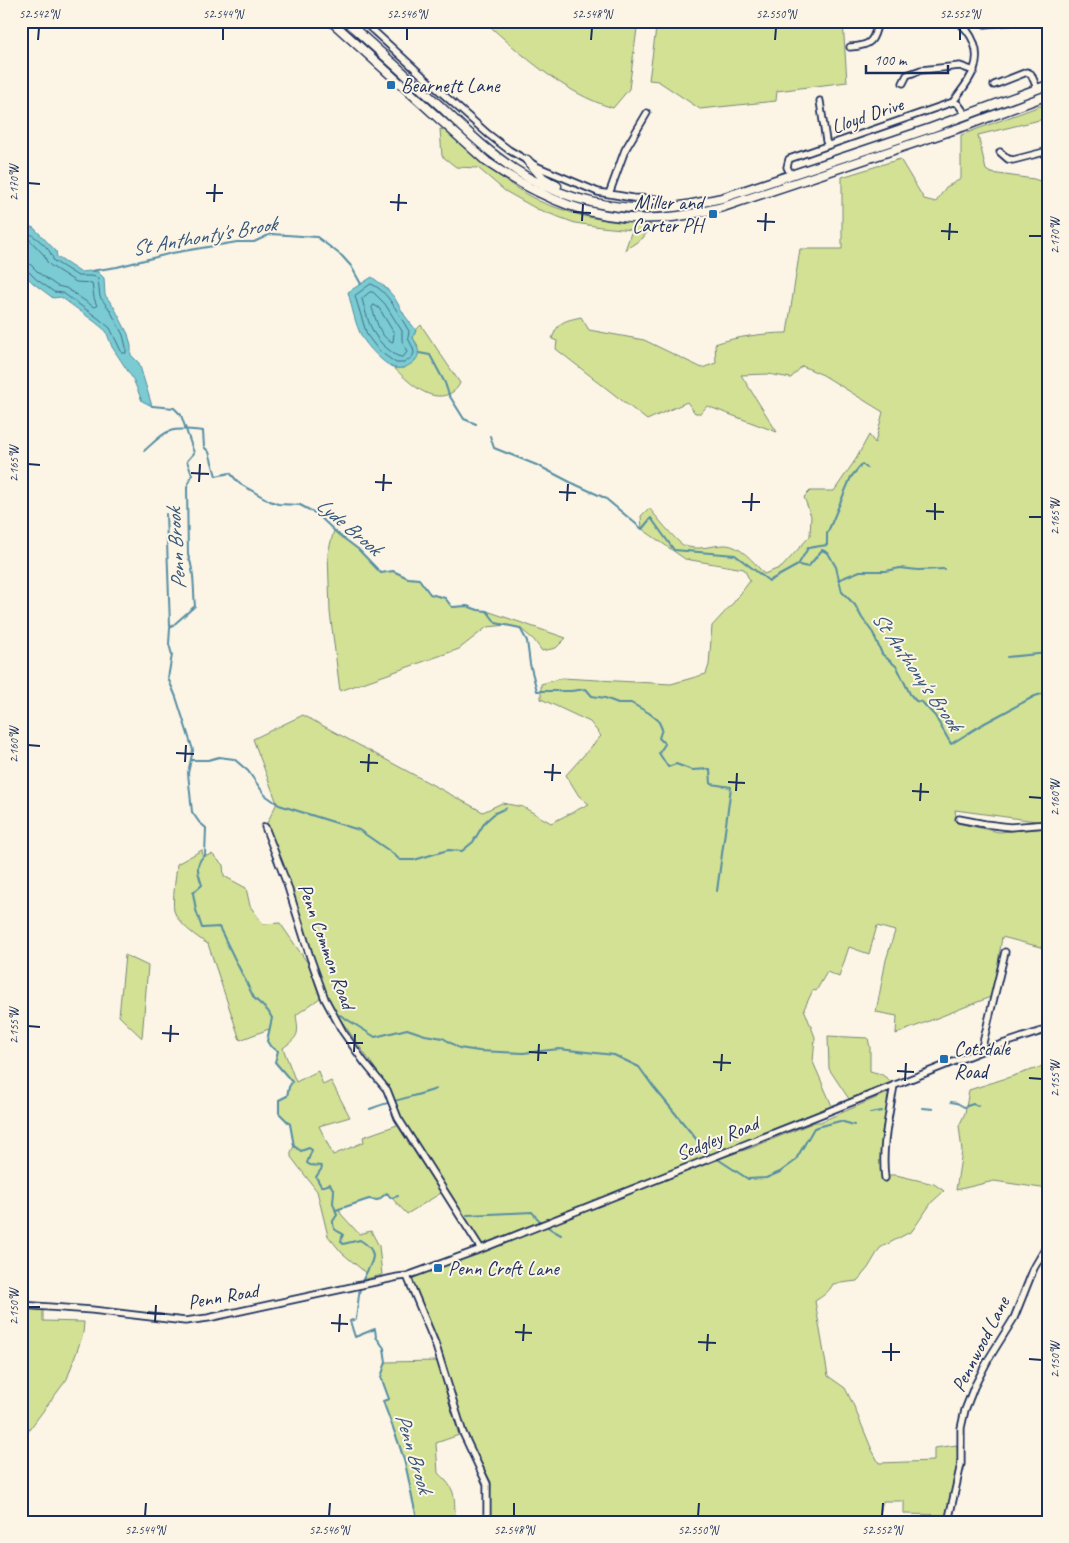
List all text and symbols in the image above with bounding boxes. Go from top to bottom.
text: 52.542°N [19,6,61,22]
text: 52.544°N [203,6,245,22]
text: 52.546°N [387,6,429,22]
text: 52.548°N [572,6,614,22]
text: 52.550°N [756,6,798,22]
text: 52.552°N [940,6,982,22]
scale bar [866,42,949,74]
text: 100 m [874,51,908,70]
place label: Bearnett Lane [401,73,501,98]
marker: Bearnett Lane [385,79,397,91]
street label: Lloyd Drive [828,91,908,139]
text: 2.170°W [6,163,22,201]
place label: Miller and Carter PH [632,190,706,238]
marker: Miller and Carter PH [707,208,719,220]
water label: St Anthonty's Brook [130,210,282,261]
text: 2.170°W [1047,216,1063,254]
text: 2.165°W [6,444,22,482]
water label: Lyde Brook [311,491,389,563]
text: 2.165°W [1047,497,1063,535]
water label: Penn Brook [160,504,192,590]
water label: St Anthony's Brook [866,607,970,739]
text: 2.160°W [6,725,22,763]
text: 2.160°W [1047,778,1063,816]
street label: Penn Common Road [292,880,362,1015]
text: 2.155°W [6,1006,22,1044]
place label: Cotsdale Road [954,1036,1011,1084]
marker: Cotsdale Road [938,1053,950,1065]
text: 2.155°W [1047,1059,1063,1097]
street label: Sedgley Road [672,1109,765,1166]
place label: Penn Croft Lane [448,1256,560,1281]
marker: Penn Croft Lane [432,1262,444,1274]
street label: Penn Road [186,1277,263,1315]
text: 2.150°W [6,1287,22,1325]
street label: Pennwood Lane [946,1291,1016,1396]
text: 2.150°W [1047,1340,1063,1378]
water label: Penn Brook [390,1410,439,1499]
text: 52.544°N [125,1522,167,1538]
text: 52.546°N [309,1522,351,1538]
text: 52.548°N [494,1522,536,1538]
text: 52.550°N [678,1522,720,1538]
text: 52.552°N [862,1522,904,1538]

